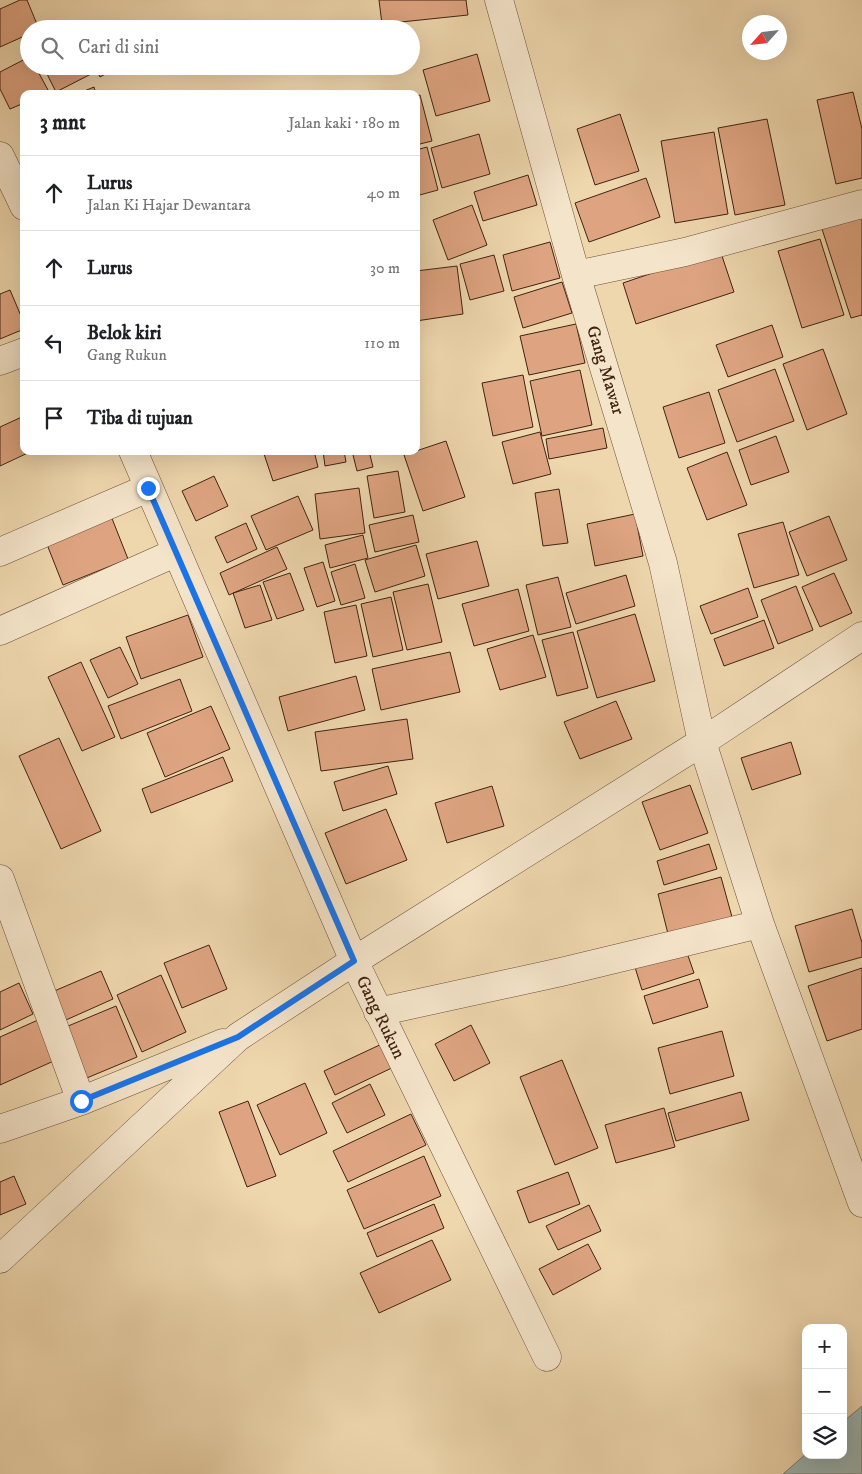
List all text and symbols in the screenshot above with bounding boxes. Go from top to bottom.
north arrow [742,15,787,60]
search box [20,20,420,75]
icon: search [38,34,66,62]
text: Cari di sini [78,36,159,59]
text: 3 mnt [40,110,86,136]
text: Jalan kaki · 180 m [288,113,400,133]
text: Lurus [87,172,132,195]
icon: ahead [40,179,68,207]
text: 40 m [367,183,400,203]
text: Jalan Ki Hajar Dewantara [87,195,251,215]
icon: ahead [40,254,68,282]
text: Lurus [87,257,132,280]
text: 30 m [370,258,400,278]
text: Belok kiri [87,322,161,345]
street label: Gang Mawar [581,323,629,418]
icon: left [40,329,68,357]
text: 110 m [364,333,400,353]
text: Gang Rukun [87,345,167,365]
icon: arrive [40,404,68,432]
text: Tiba di tujuan [87,407,193,430]
route end [137,477,160,500]
street label: Gang Rukun [351,972,410,1063]
route start [70,1090,93,1113]
map controls [802,1324,847,1459]
button: + [802,1324,847,1369]
button: − [802,1369,847,1414]
button: layers [802,1414,847,1459]

